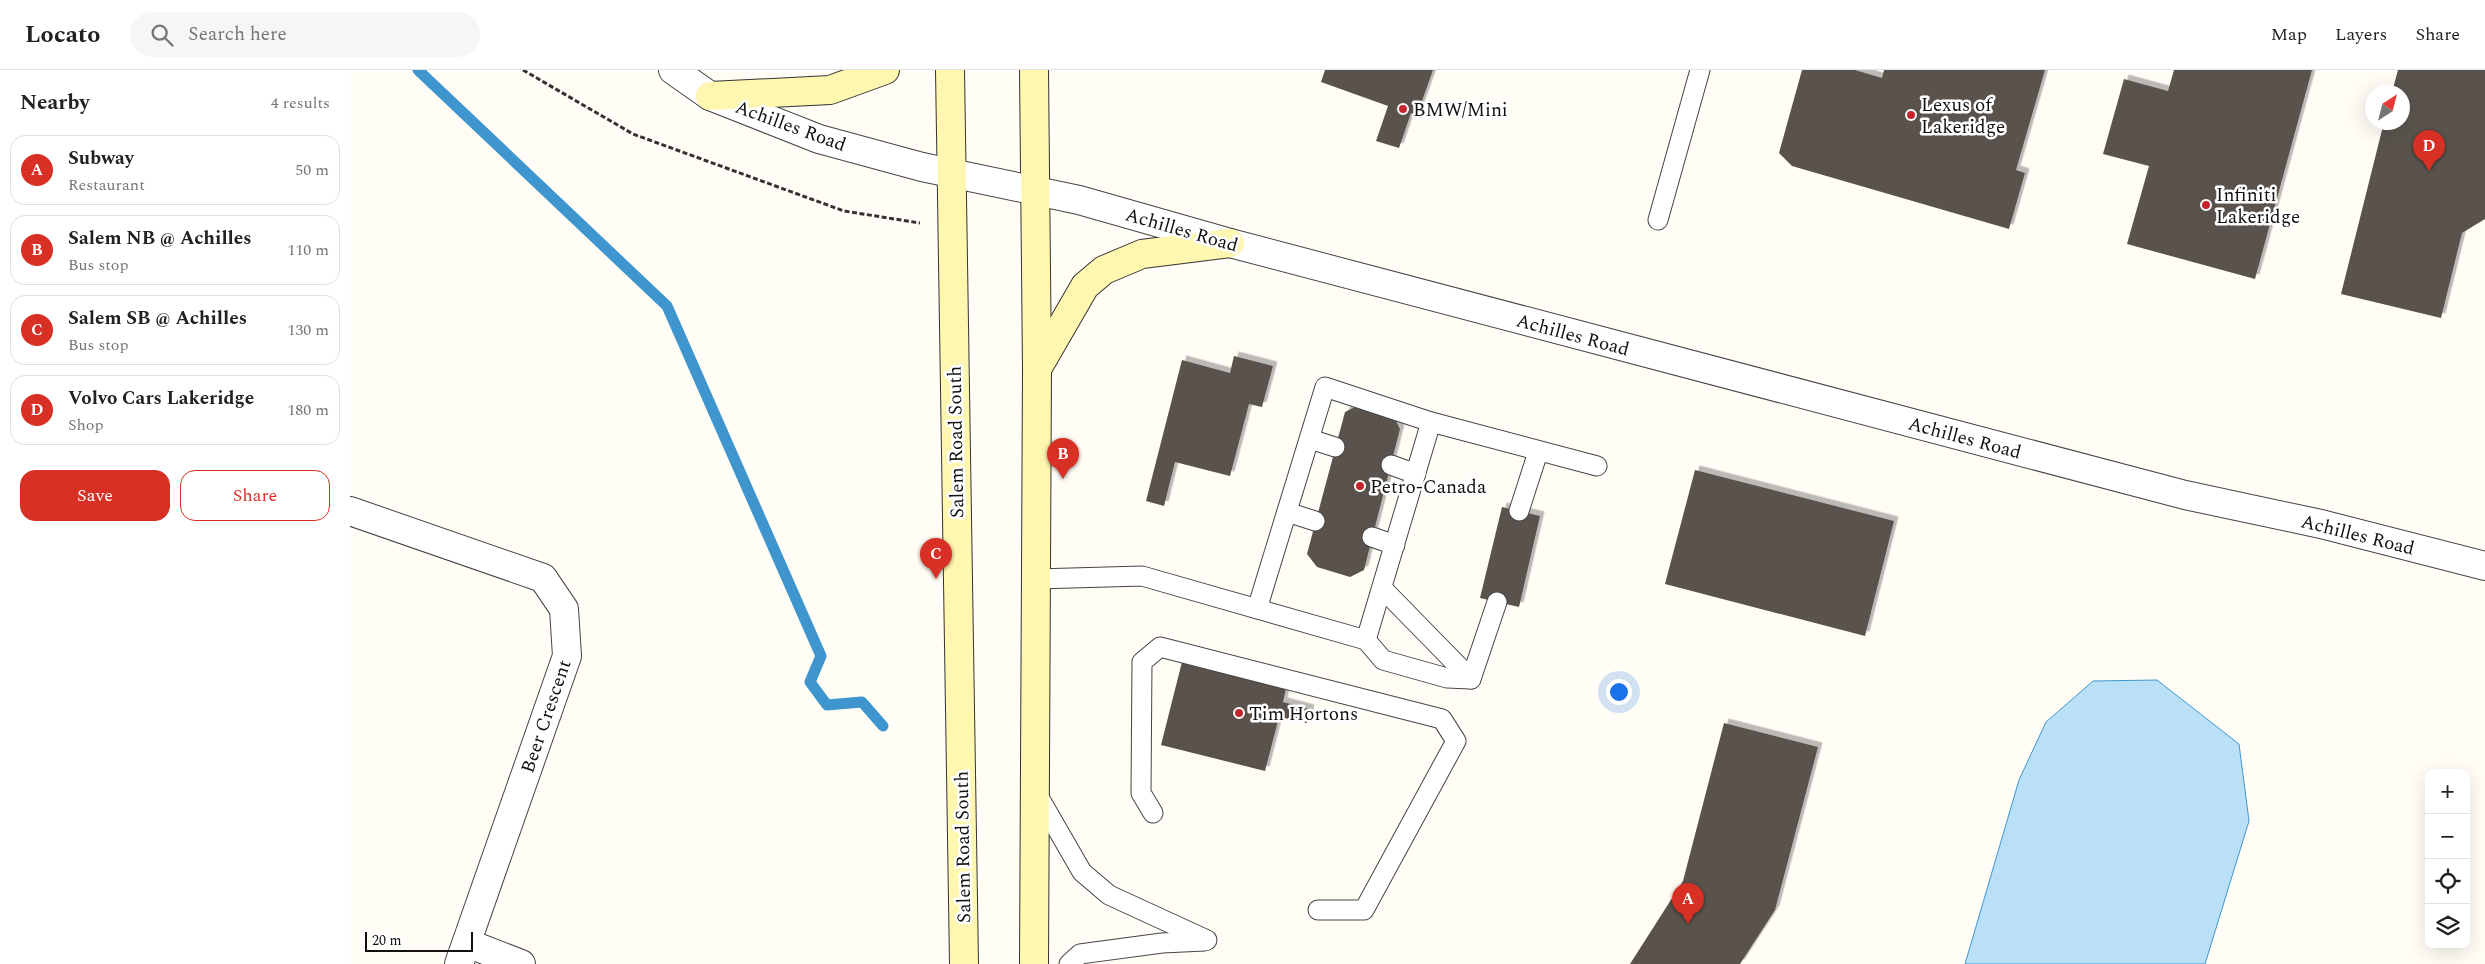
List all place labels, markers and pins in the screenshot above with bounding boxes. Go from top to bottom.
place label: Lexus of Lakeridge [1921,91,2005,142]
place label: BMW/Mini [1413,96,1508,125]
marker: BMW/Mini [1397,103,1409,115]
marker: Lexus of Lakeridge [1905,109,1917,121]
pin: D [2413,130,2445,171]
place label: Infiniti Lakeridge [2216,181,2300,232]
marker: Infiniti Lakeridge [2200,199,2212,211]
pin: B [1047,438,1079,479]
place label: Petro-Canada [1370,473,1487,502]
marker: Petro-Canada [1354,480,1366,492]
pin: C [920,538,952,579]
place label: Tim Hortons [1249,700,1358,729]
marker: Tim Hortons [1233,707,1245,719]
pin: A [1672,883,1704,924]

